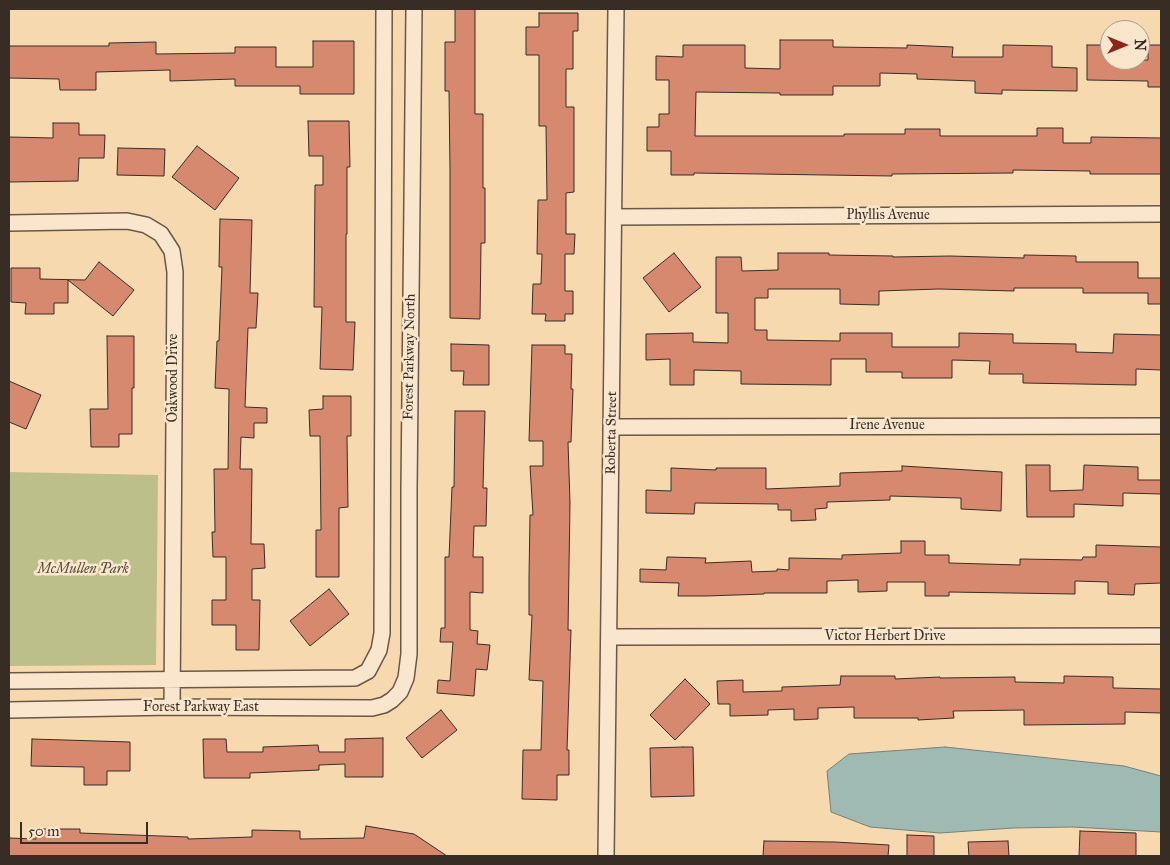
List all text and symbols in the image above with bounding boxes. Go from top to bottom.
north arrow [1100,20,1150,70]
text: N [1131,39,1148,51]
street label: Phyllis Avenue [846,208,930,224]
street label: Forest Parkway North [400,294,420,420]
street label: Oakwood Drive [166,334,182,422]
street label: Roberta Street [603,391,621,475]
street label: Irene Avenue [849,418,925,434]
park label: McMullen Park [37,562,129,578]
street label: Victor Herbert Drive [824,629,946,645]
street label: Forest Parkway East [143,700,259,716]
scale bar [22,812,150,844]
text: 50 m [28,822,60,840]

